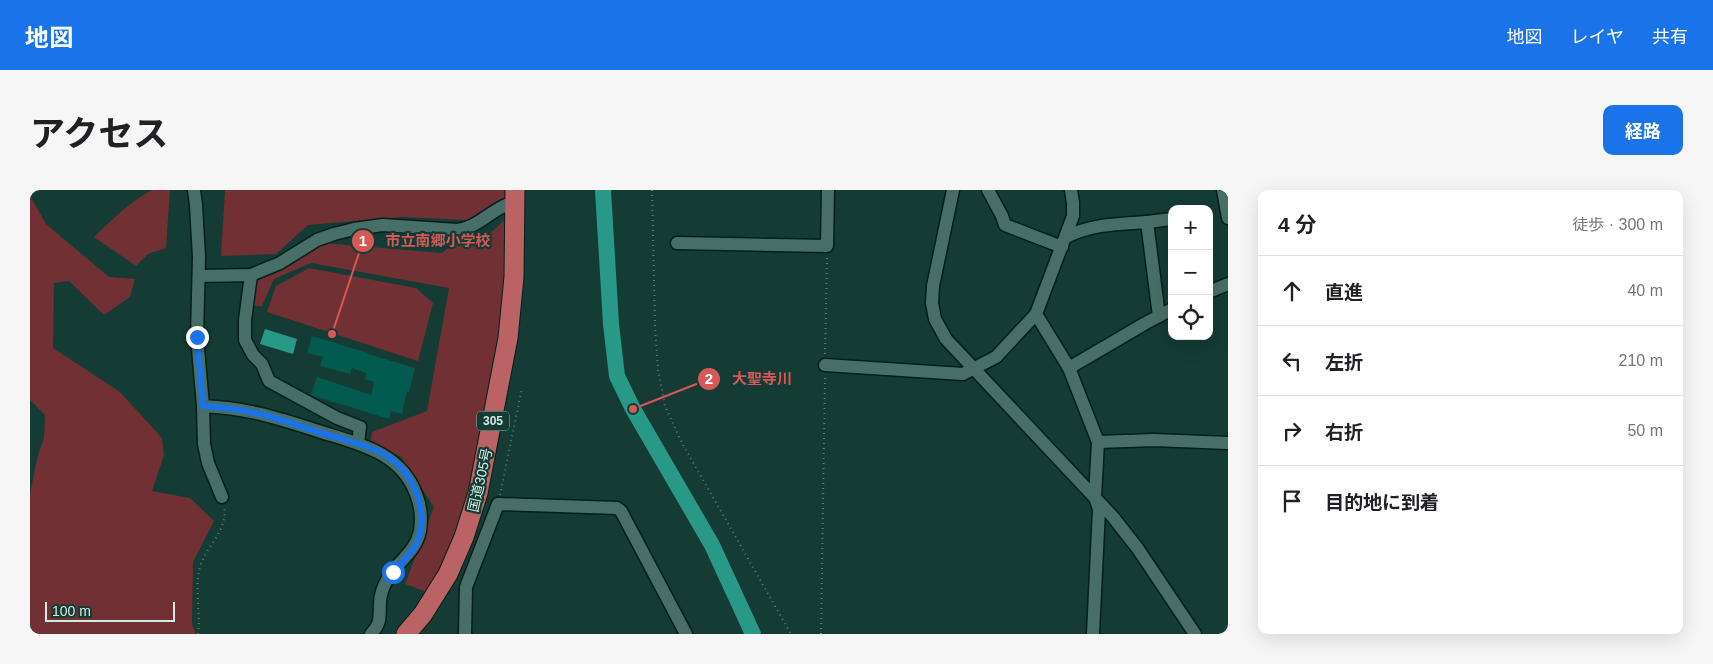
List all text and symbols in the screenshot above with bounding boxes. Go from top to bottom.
text: 地図 [25,24,73,51]
text: 地図 [1507,27,1543,47]
text: レイヤ [1571,27,1624,47]
text: 共有 [1652,27,1688,47]
button: 経路 [1603,105,1683,155]
text: アクセス [30,114,168,153]
map controls [1168,205,1213,340]
button: + [1168,205,1213,250]
text: 4 分 [1278,213,1317,236]
text: 徒歩 · 300 m [1572,216,1663,233]
callout: 市立南郷小学校 [350,226,500,256]
text: 1 [359,232,367,249]
text: 市立南郷小学校 [385,232,491,249]
button: − [1168,250,1213,295]
icon: ahead [1278,277,1306,305]
text: 直進 [1325,282,1363,303]
text: 40 m [1627,282,1663,299]
button: locate [1168,295,1213,340]
route end [186,326,209,349]
icon: left [1278,347,1306,375]
text: 左折 [1325,352,1363,373]
text: 210 m [1619,352,1663,369]
callout: 大聖寺川 [697,364,802,394]
text: 2 [705,370,713,387]
text: 大聖寺川 [732,370,792,387]
road number: 305 [477,412,509,430]
icon: right [1278,417,1306,445]
text: 右折 [1325,422,1363,443]
text: 50 m [1627,422,1663,439]
street label: 国道305号 [465,446,495,514]
icon: arrive [1278,487,1306,515]
text: 目的地に到着 [1325,492,1439,513]
route start [382,561,405,584]
scale bar [45,599,175,622]
text: 100 m [52,603,91,619]

